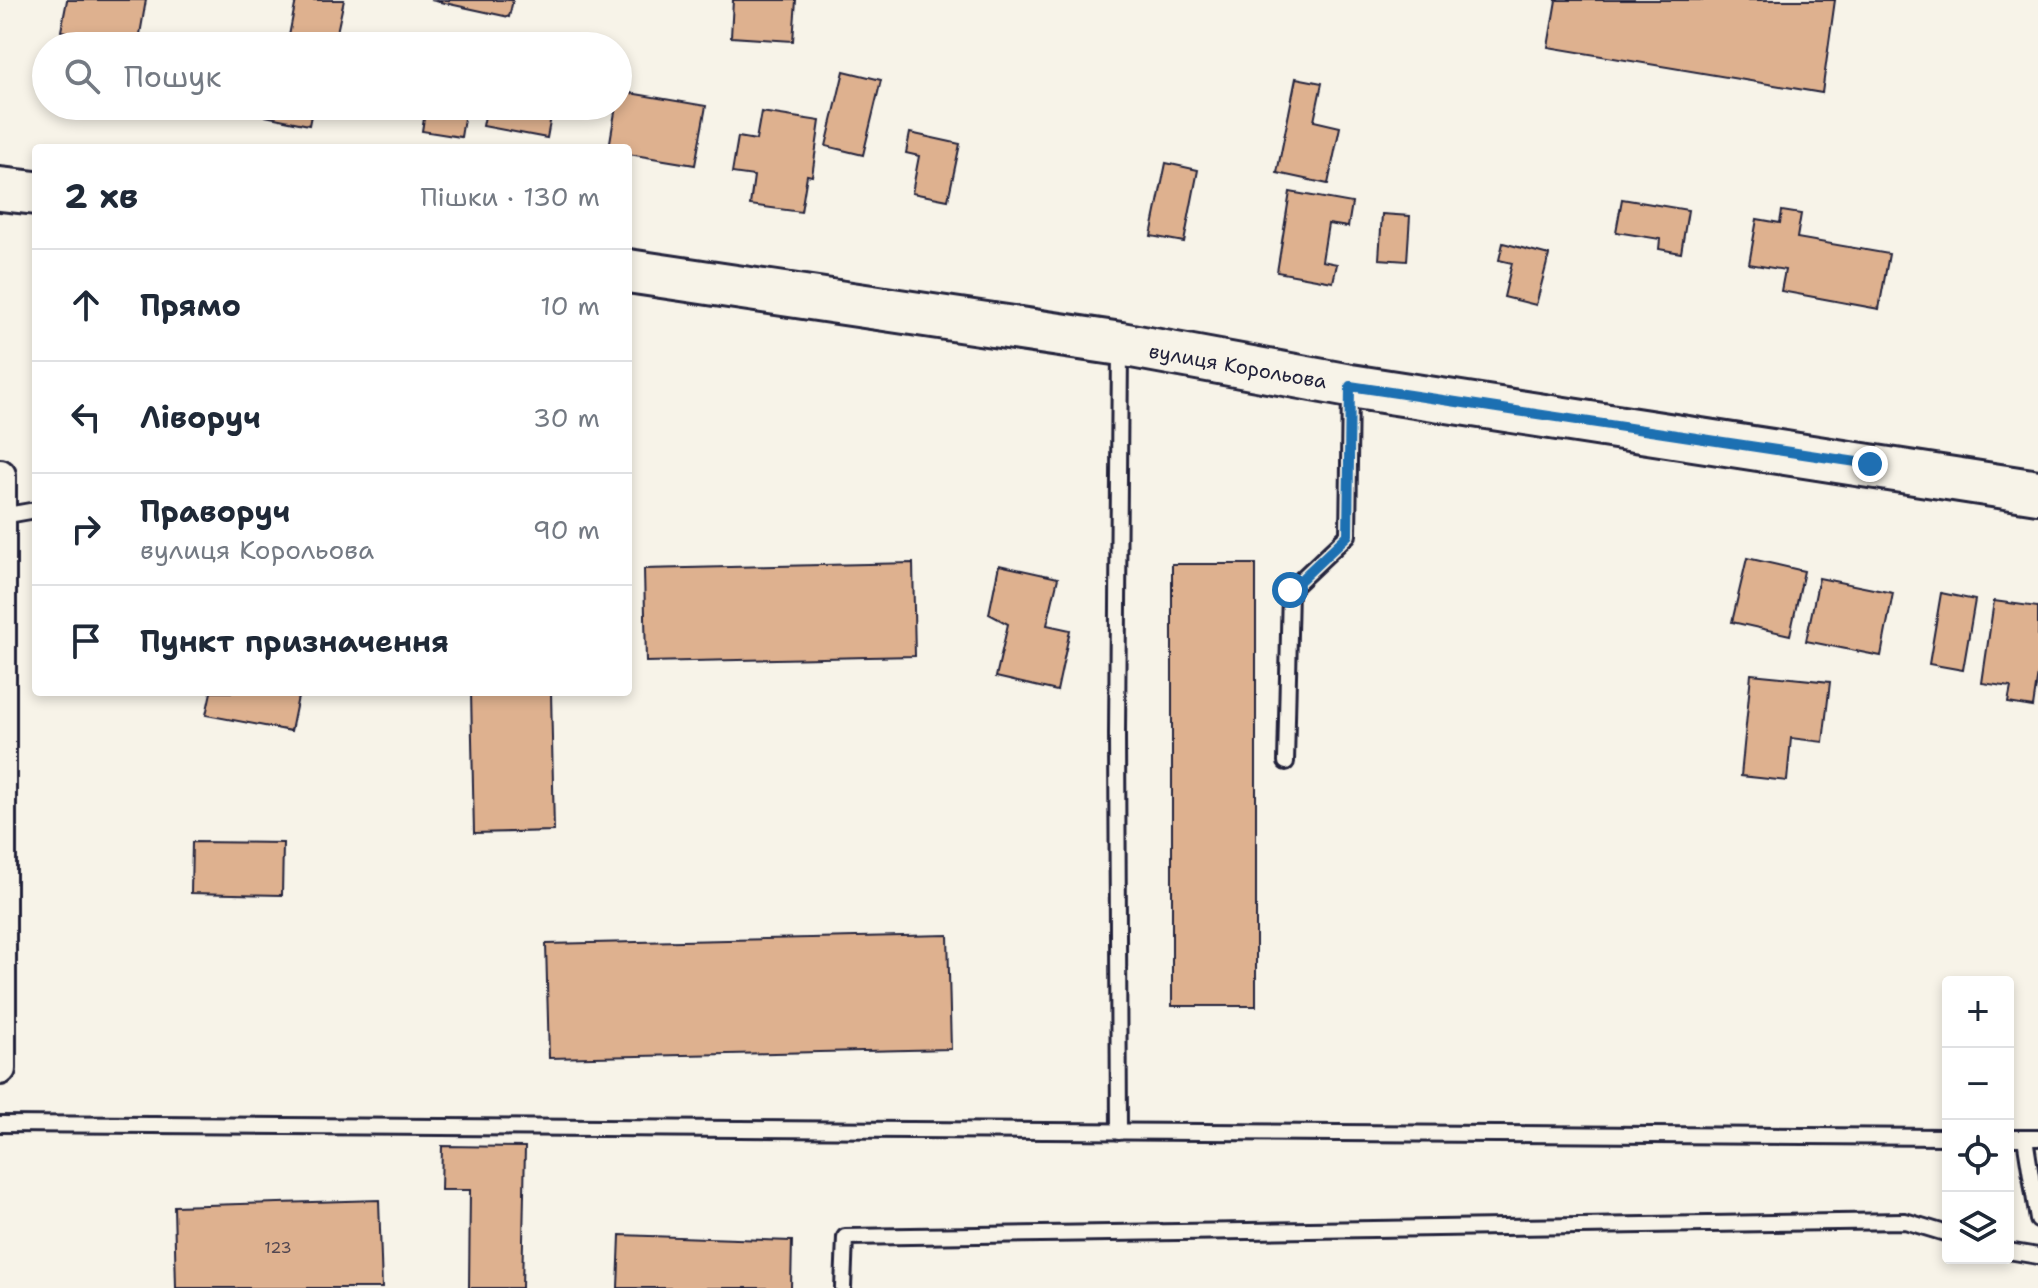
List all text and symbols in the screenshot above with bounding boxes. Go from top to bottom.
search box [32,32,632,120]
icon: search [60,54,104,98]
text: Пошук [124,56,221,97]
text: 2 хв [64,173,138,219]
text: Пішки · 130 m [420,179,600,214]
icon: ahead [64,283,108,327]
text: Прямо [140,285,241,326]
text: 10 m [540,288,600,323]
street label: вулиця Корольова [1147,338,1329,395]
icon: left [64,395,108,439]
text: Ліворуч [140,397,261,438]
text: 30 m [533,400,600,435]
route end [1852,446,1888,482]
text: Праворуч [140,491,290,532]
icon: right [64,507,108,551]
text: 90 m [533,512,600,547]
text: вулиця Корольова [140,532,374,567]
route start [1272,572,1308,608]
icon: arrive [64,619,108,663]
text: Пункт призначення [140,621,449,662]
map controls [1942,976,2014,1264]
button: + [1942,976,2014,1048]
button: − [1942,1048,2014,1120]
button: locate [1942,1120,2014,1192]
button: layers [1942,1192,2014,1264]
house number: 123 [264,1237,292,1258]

